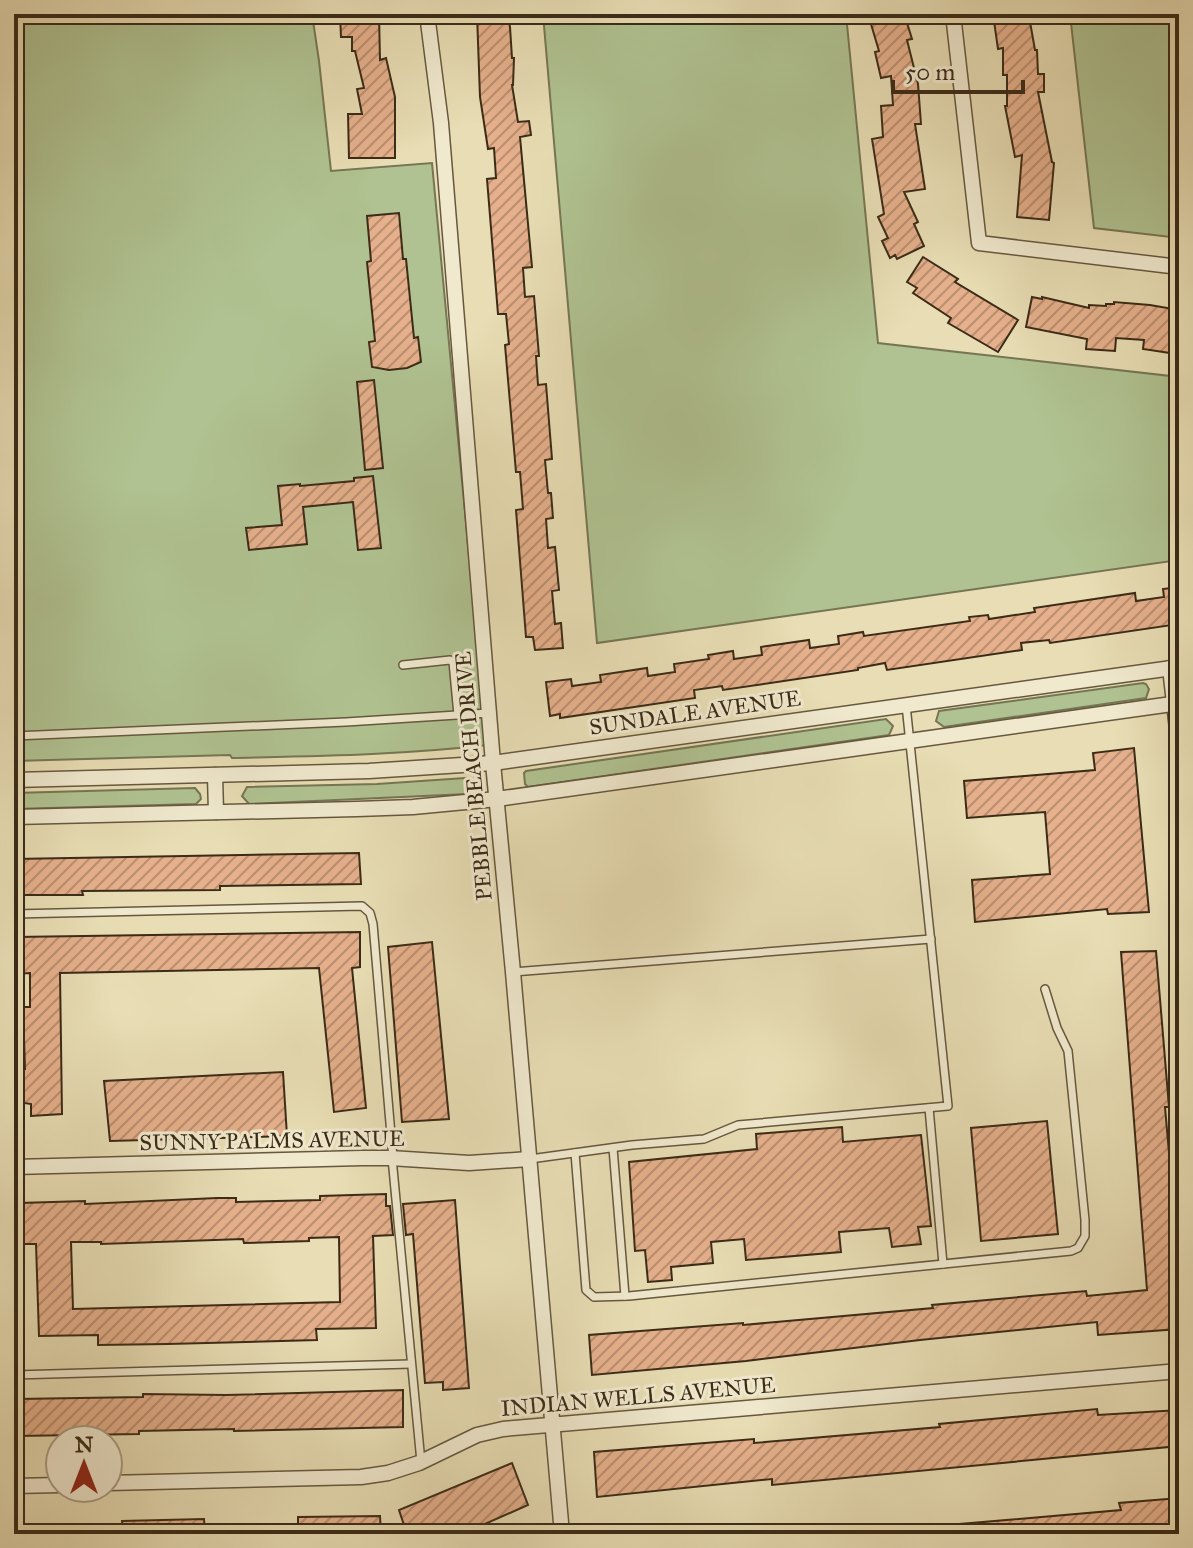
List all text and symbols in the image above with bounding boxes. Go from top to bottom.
scale bar [893,44,1023,94]
text: 50 m [905,57,955,87]
street label: PEBBLE BEACH DRIVE [449,650,498,902]
street label: SUNDALE AVENUE [588,684,803,741]
street label: SUNNY PALMS AVENUE [139,1125,405,1156]
street label: INDIAN WELLS AVENUE [500,1371,777,1422]
north arrow [44,1424,124,1504]
text: N [75,1431,94,1458]

